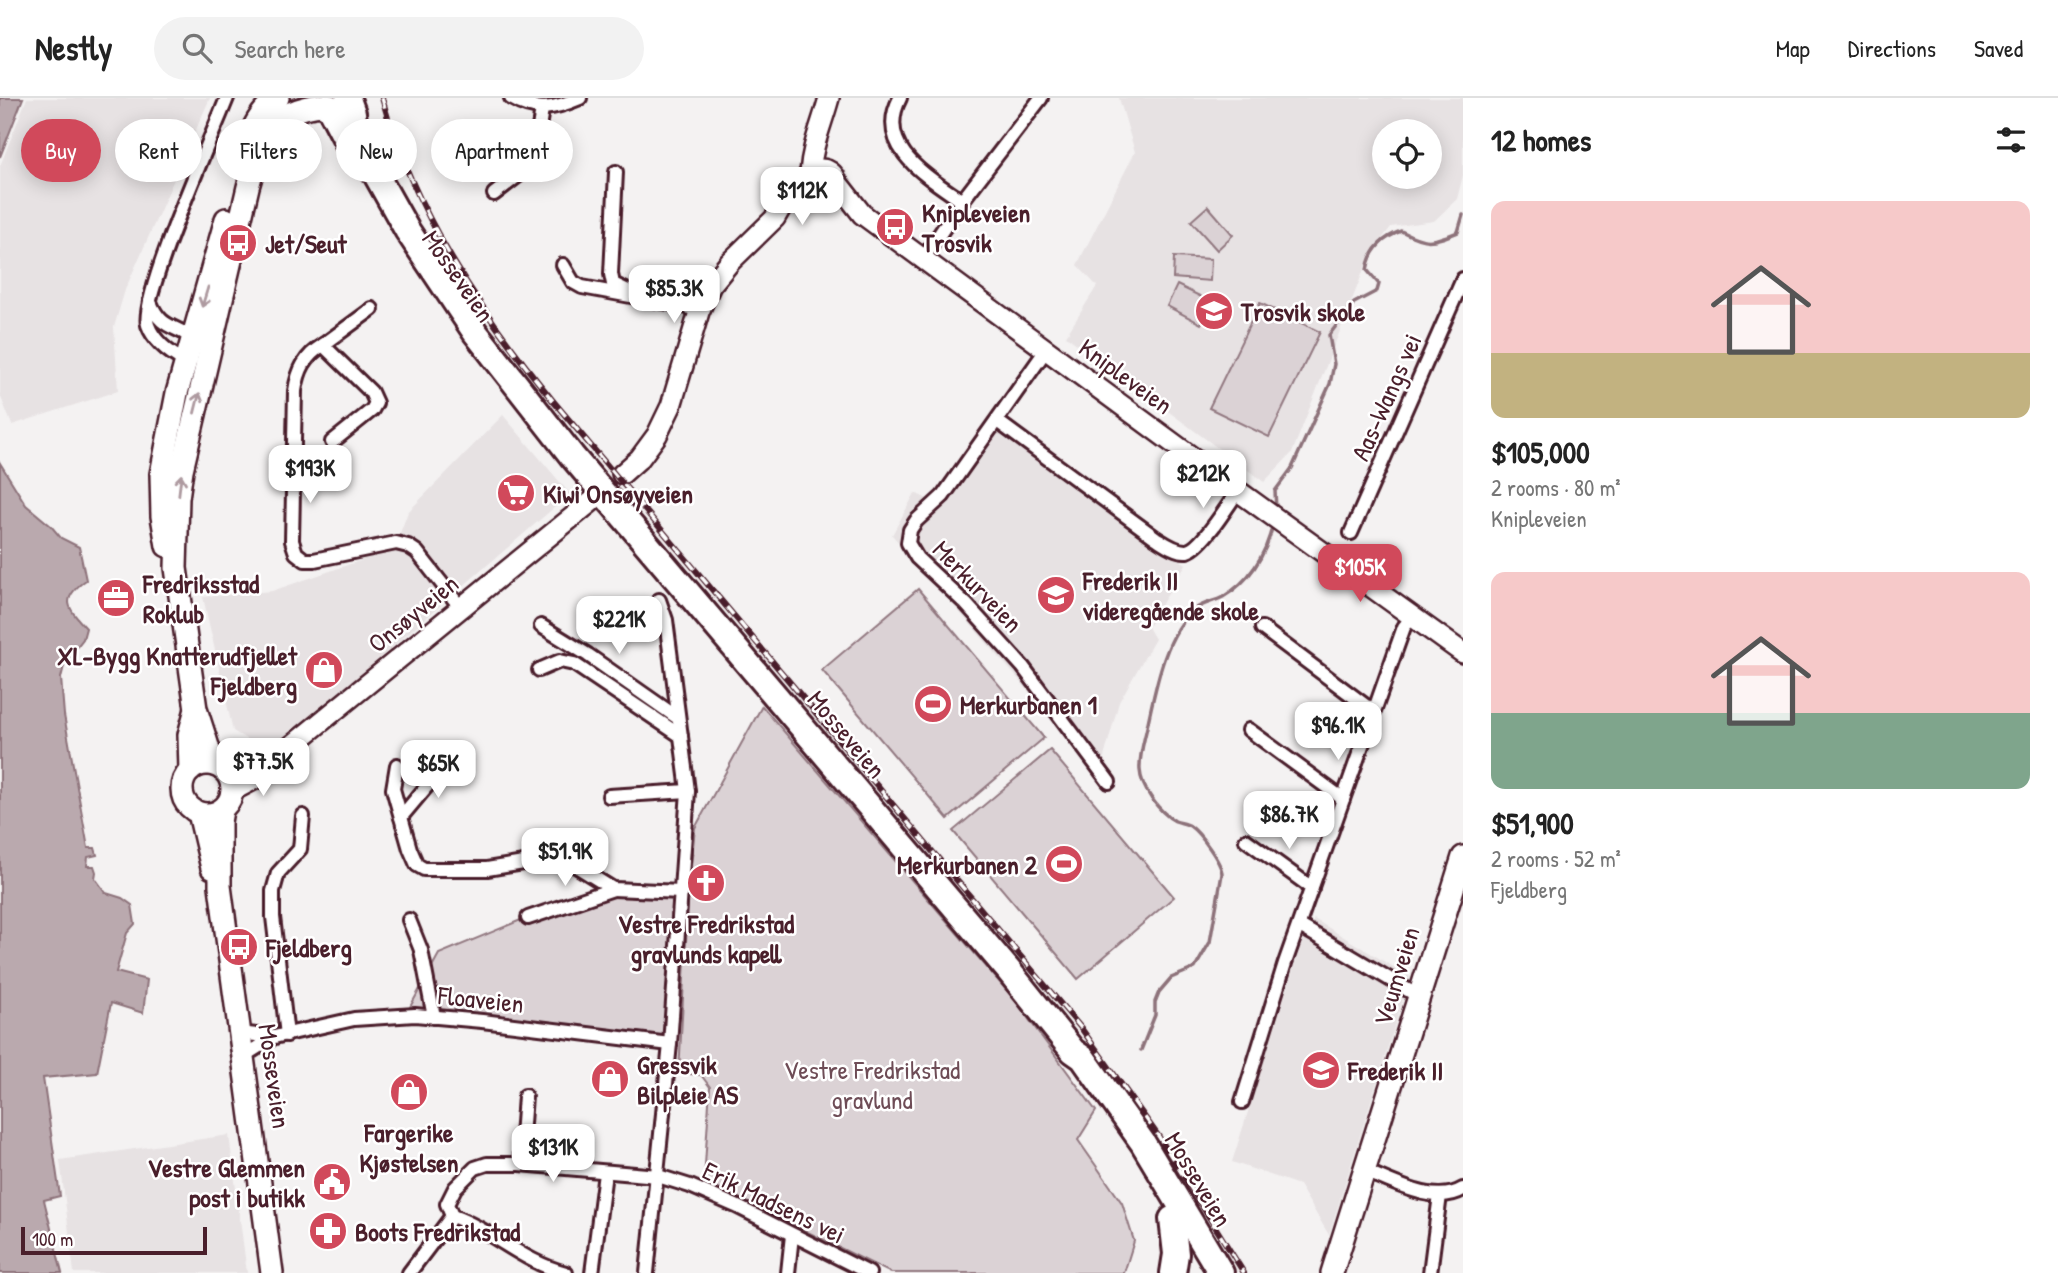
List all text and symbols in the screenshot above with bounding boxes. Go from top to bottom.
search box [154,17,644,80]
text: Nestly [35,26,112,70]
icon: search [178,29,216,67]
text: Search here [234,31,346,66]
text: Map [1776,32,1810,64]
text: Directions [1848,32,1936,64]
text: Saved [1974,32,2023,64]
chip: Buy [21,119,101,182]
chip: Rent [115,119,202,182]
chip: Filters [216,119,322,182]
chip: New [336,119,417,182]
chip: Apartment [431,119,573,182]
map controls [1372,119,1442,189]
button: locate [1372,119,1442,189]
text: 12 homes [1491,120,1591,160]
icon: filters [1992,121,2030,159]
pin: $112K [753,167,851,227]
text: $112K [776,174,828,205]
place label: Knipleveien Trosvik [921,195,1030,260]
bus stop icon: Knipleveien Trosvik [874,206,916,248]
bus stop icon: Jet/Seut [217,222,259,264]
street label: Mosseveien [415,223,503,329]
place label: Jet/Seut [265,226,348,261]
icon: home [1698,247,1824,373]
pin: $85.3K [617,266,731,325]
text: $85.3K [645,272,703,303]
one-way arrow [197,285,210,307]
school or university icon: Trosvik skole [1193,290,1235,332]
place label: Trosvik skole [1240,294,1366,329]
street label: Aas-Wangs vei [1342,328,1430,466]
street label: Knipleveien [1072,330,1180,422]
one-way arrow [191,392,204,414]
text: $105,000 [1491,432,1590,472]
pin: $193K [261,446,359,505]
pin: $212K [1154,450,1252,510]
text: $193K [285,452,335,483]
text: $212K [1176,457,1230,488]
supermarket icon: Kiwi Onsøyveien [495,472,537,514]
text: 2 rooms · 80 m² [1491,472,1621,503]
one-way arrow [173,474,186,497]
place label: Kiwi Onsøyveien [543,476,693,512]
text: Knipleveien [1491,503,1587,534]
street label: Merkurveien [925,532,1031,640]
pin: $105K [1311,545,1409,604]
text: $105K [1334,551,1386,582]
place label: Frederik II videregående skole [1082,563,1260,629]
place label: Fredriksstad Roklub [142,566,260,631]
street label: Onsøyveien [360,566,466,660]
school or university icon: Frederik II videregående skole [1035,574,1077,616]
office icon: Fredriksstad Roklub [95,577,137,619]
pin: $221K [570,596,668,656]
text: $221K [592,603,646,634]
icon: home [1698,618,1824,744]
place label: XL-Bygg Knatterudfjellet Fjeldberg [57,638,298,704]
shop icon: XL-Bygg Knatterudfjellet Fjeldberg [303,649,345,691]
street label: Mosseveien [800,683,894,785]
sports icon: Merkurbanen 1 [912,683,954,725]
place label: Merkurbanen 1 [960,687,1097,722]
pin: $96.1K [1281,702,1395,762]
text: $96.1K [1311,709,1365,740]
pin: $77.5K [206,738,320,798]
pin: $65K [397,740,479,800]
text: $77.5K [232,745,294,776]
text: $65K [417,747,459,778]
pin: $86.7K [1232,792,1346,851]
text: $86.7K [1259,798,1319,829]
text: $51,900 [1491,803,1574,843]
pin: $51.9K [508,828,622,888]
text: $51.9K [537,835,593,866]
sports icon: Merkurbanen 2 [1043,843,1085,885]
text: 2 rooms · 52 m² [1491,843,1621,874]
place label: Merkurbanen 2 [897,847,1038,882]
church icon: Vestre Fredrikstad gravlunds kapell [685,862,727,904]
text: Fjeldberg [1491,874,1567,905]
place label: Vestre Fredrikstad gravlunds kapell [618,906,795,972]
street label: Veumveien [1364,922,1428,1030]
bus stop icon: Fjeldberg [218,926,260,968]
place label: Fjeldberg [265,930,352,966]
street label: Floaveien [435,977,526,1021]
street label: Mosseveien [250,1022,300,1130]
place label: Gressvik Bilpleie AS [637,1047,738,1113]
school or university icon: Frederik II [1300,1049,1342,1091]
park label: Vestre Fredrikstad gravlund [784,1052,960,1117]
place label: Frederik II [1347,1053,1443,1088]
shop icon: Gressvik Bilpleie AS [589,1058,631,1100]
shop icon: Fargerike Kjøstelsen [388,1071,430,1113]
place label: Fargerike Kjøstelsen [360,1115,458,1180]
pin: $131K [504,1124,602,1184]
street label: Mosseveien [1157,1125,1241,1233]
text: $131K [528,1131,578,1162]
place label: Vestre Glemmen post i butikk [148,1150,305,1216]
street label: Erik Madsens vei [697,1152,851,1252]
public building icon: Vestre Glemmen post i butikk [311,1161,353,1203]
pharmacy icon: Boots Fredrikstad [307,1210,349,1252]
place label: Boots Fredrikstad [355,1214,521,1249]
scale bar [21,1224,206,1256]
text: 100 m [32,1226,73,1252]

